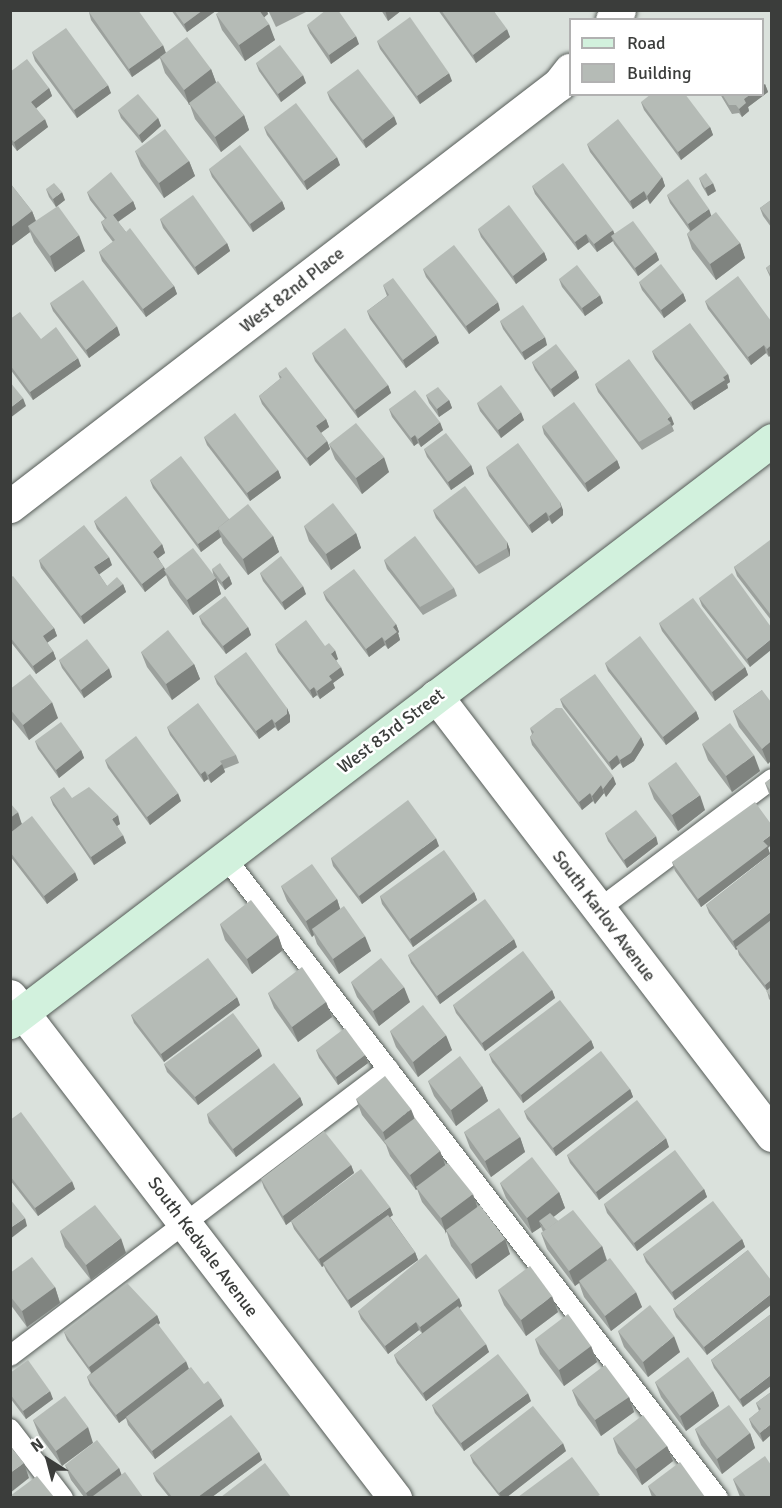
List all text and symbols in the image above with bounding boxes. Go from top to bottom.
legend [569,18,764,96]
text: Road [627,32,666,54]
text: Building [627,62,691,84]
street label: West 82nd Place [236,243,348,337]
street label: West 83rd Street [333,684,449,778]
street label: South Karlov Avenue [548,846,660,986]
street label: South Kedvale Avenue [143,1173,263,1321]
north arrow [18,1430,78,1490]
text: N [27,1434,48,1457]

